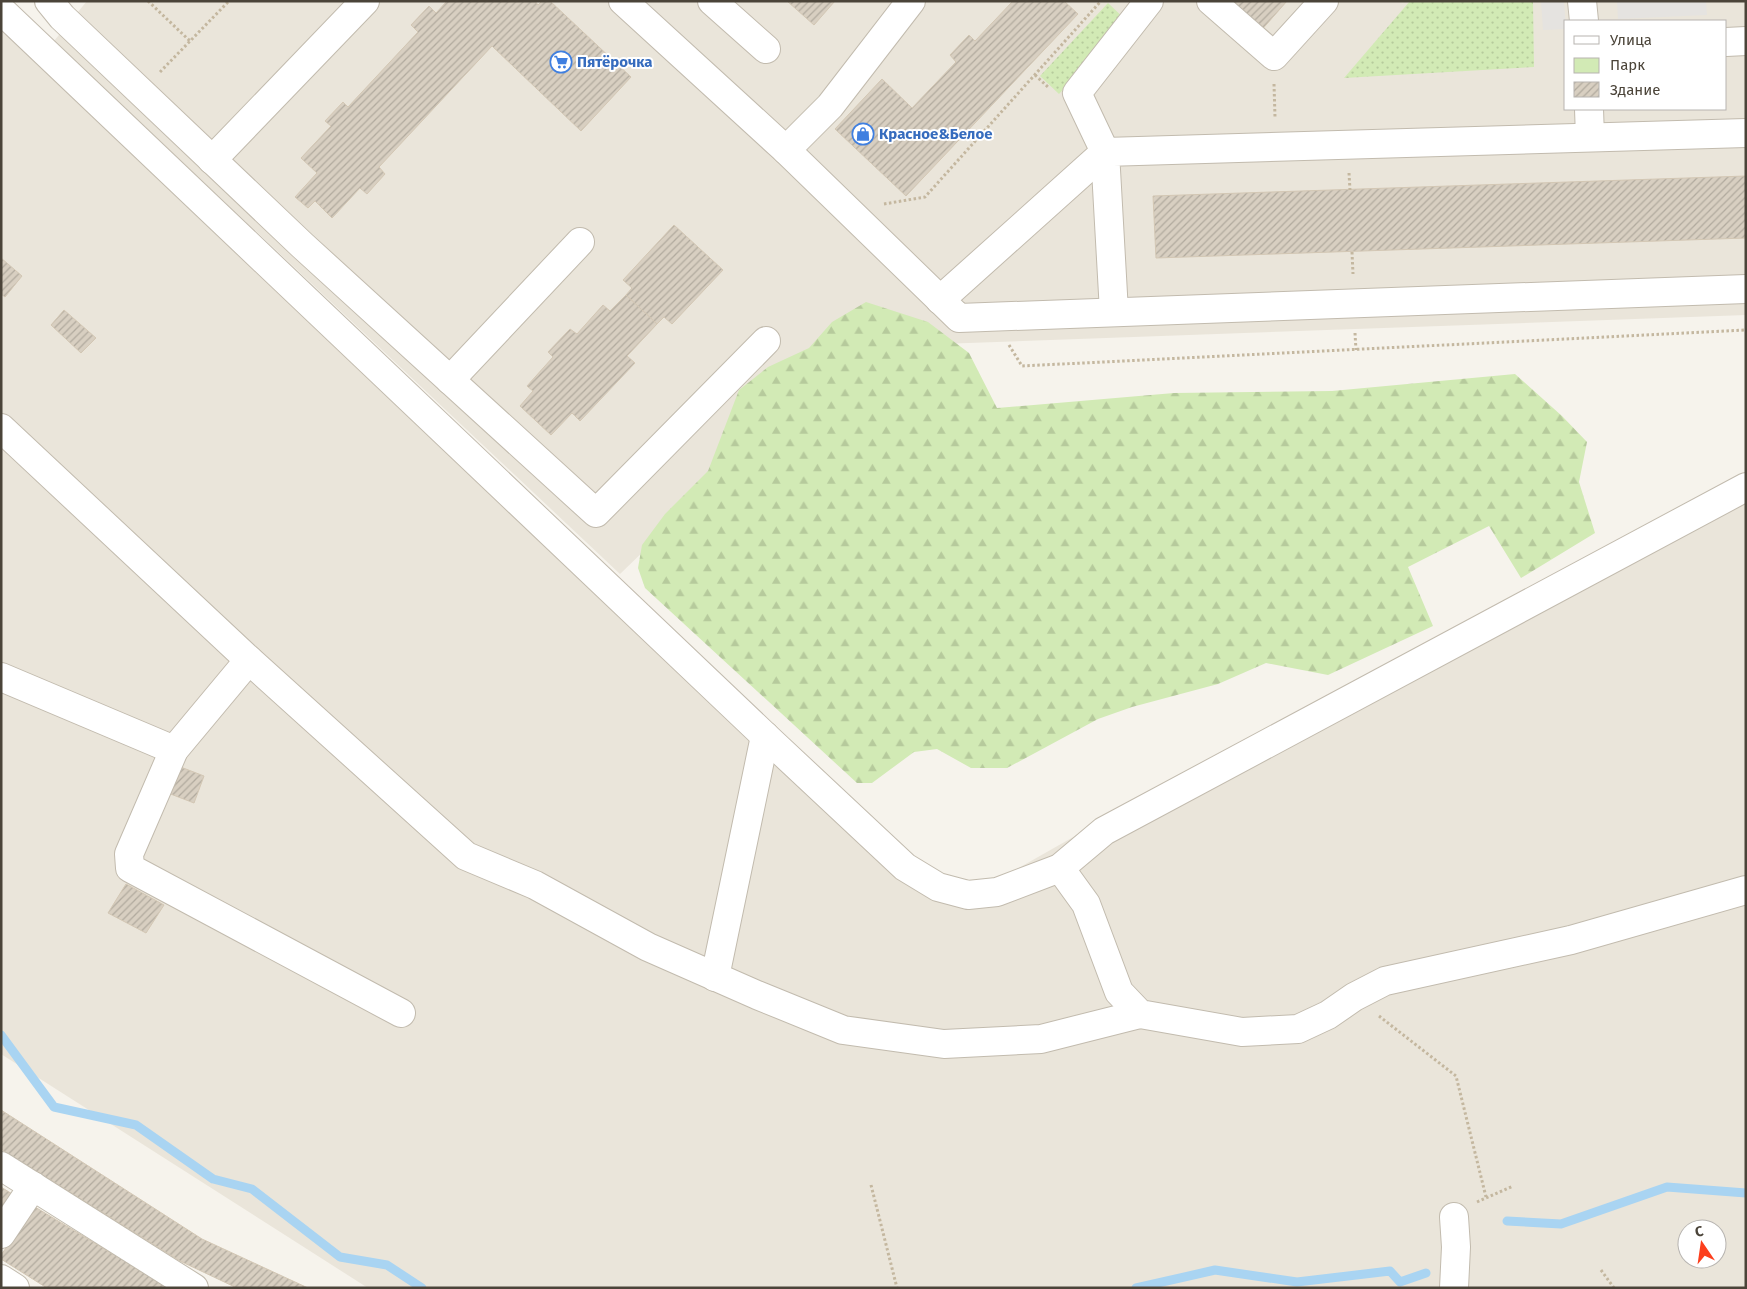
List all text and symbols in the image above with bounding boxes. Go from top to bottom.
legend [1564,20,1727,110]
text: Улица [1610,31,1652,49]
supermarket icon: Пятёрочка [549,50,573,74]
place label: Пятёрочка [577,53,653,71]
text: Парк [1610,56,1645,74]
text: Здание [1610,81,1660,99]
shop icon: Красное&Белое [851,122,875,146]
place label: Красное&Белое [879,125,992,143]
north arrow [1677,1219,1727,1269]
text: С [1693,1223,1705,1241]

